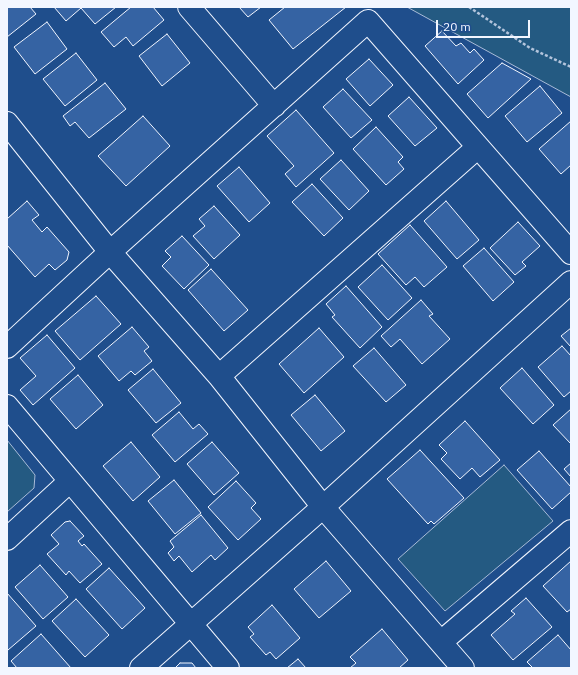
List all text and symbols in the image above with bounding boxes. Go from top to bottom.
scale bar [438,12,532,38]
text: 20 m [443,19,471,34]

